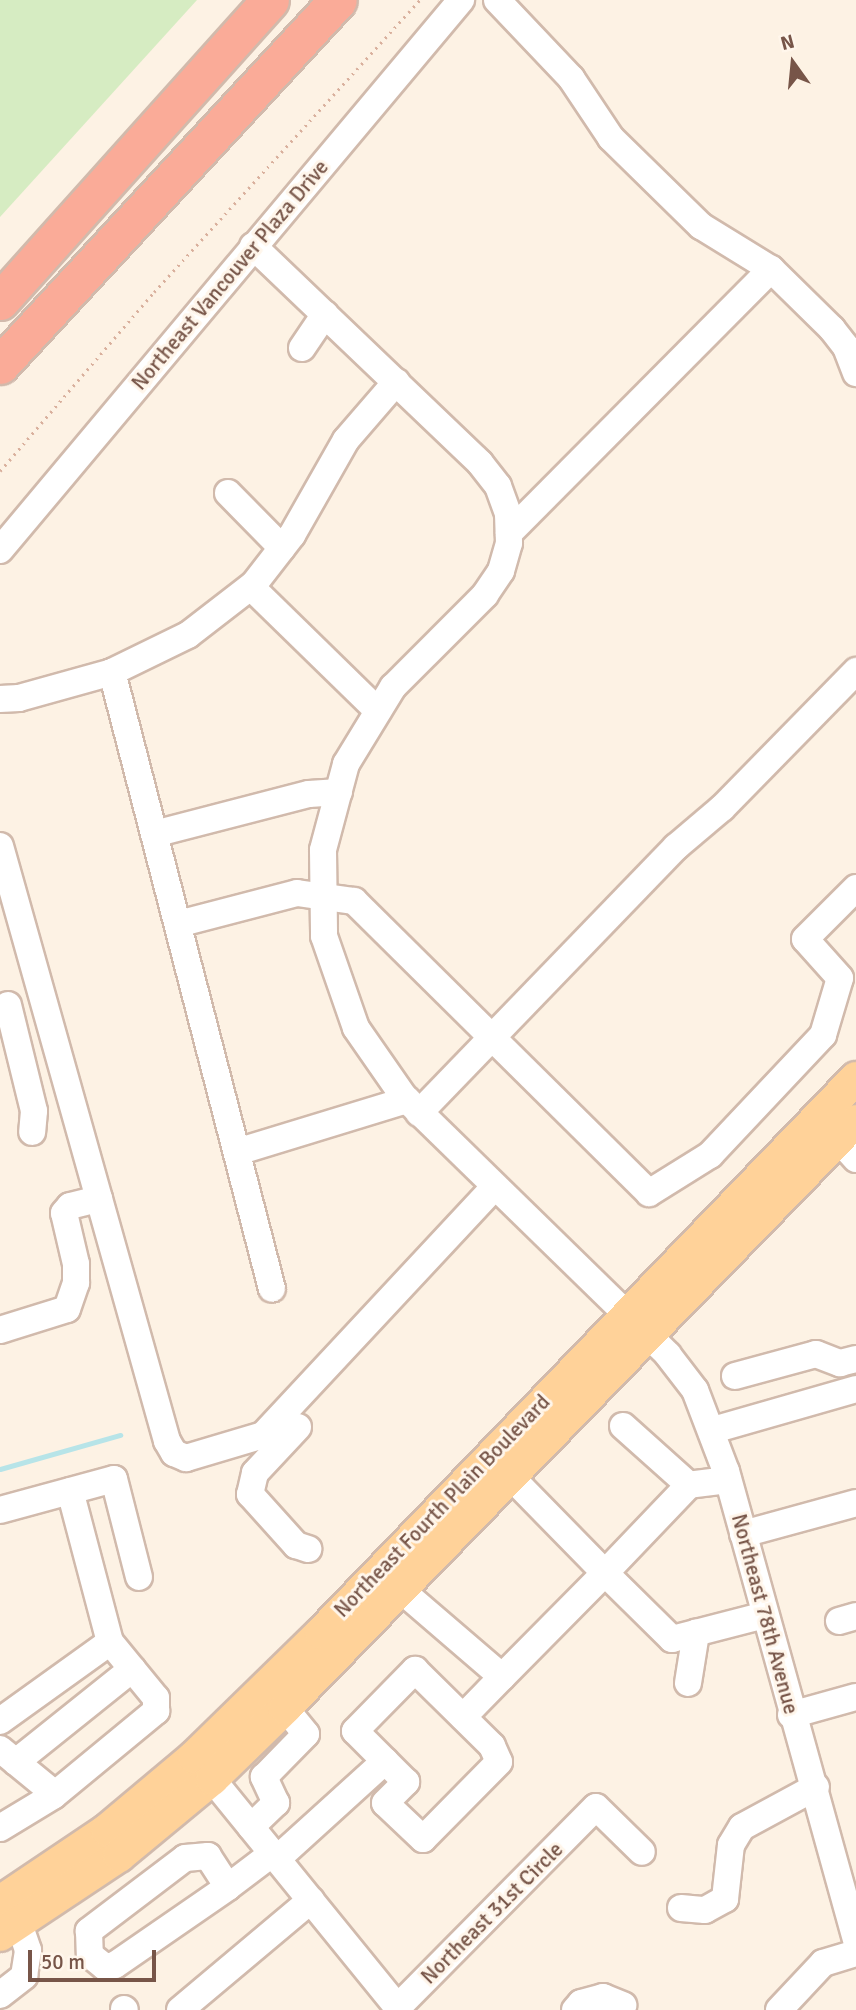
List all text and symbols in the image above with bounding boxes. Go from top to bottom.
north arrow [758,28,828,98]
text: N [778,29,797,56]
street label: Northeast Vancouver Plaza Drive [126,155,334,395]
street label: Northeast Fourth Plain Boulevard [329,1390,555,1622]
street label: Northeast 78th Avenue [726,1511,804,1717]
street label: Northeast 31st Circle [416,1837,568,1989]
scale bar [32,1937,159,1981]
text: 50 m [41,1949,85,1975]

